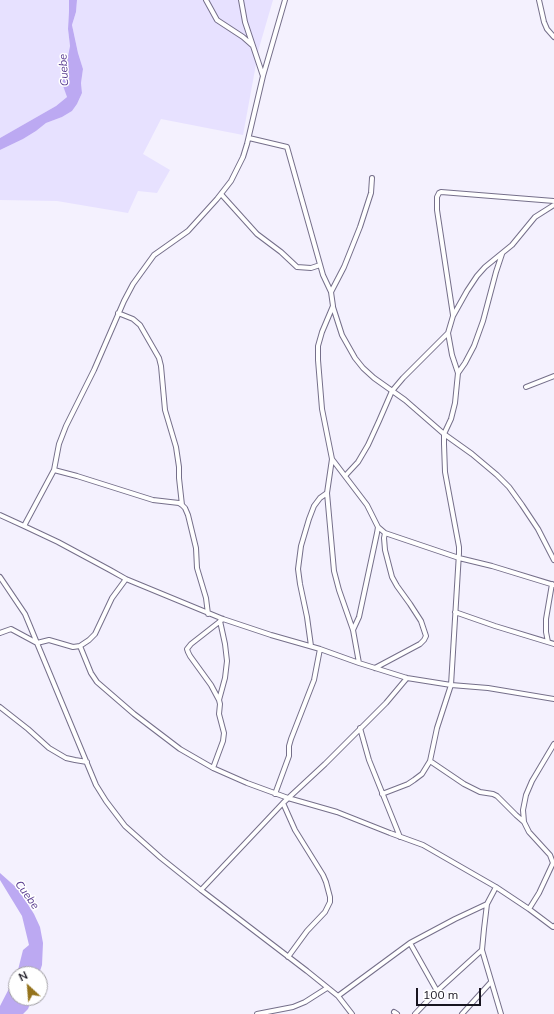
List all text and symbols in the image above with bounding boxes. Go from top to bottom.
water label: Cuebe [57,54,71,86]
water label: Cuebe [12,878,42,912]
north arrow [8,966,48,1006]
text: N [16,968,30,984]
scale bar [418,980,483,1006]
text: 100 m [423,987,458,1002]

